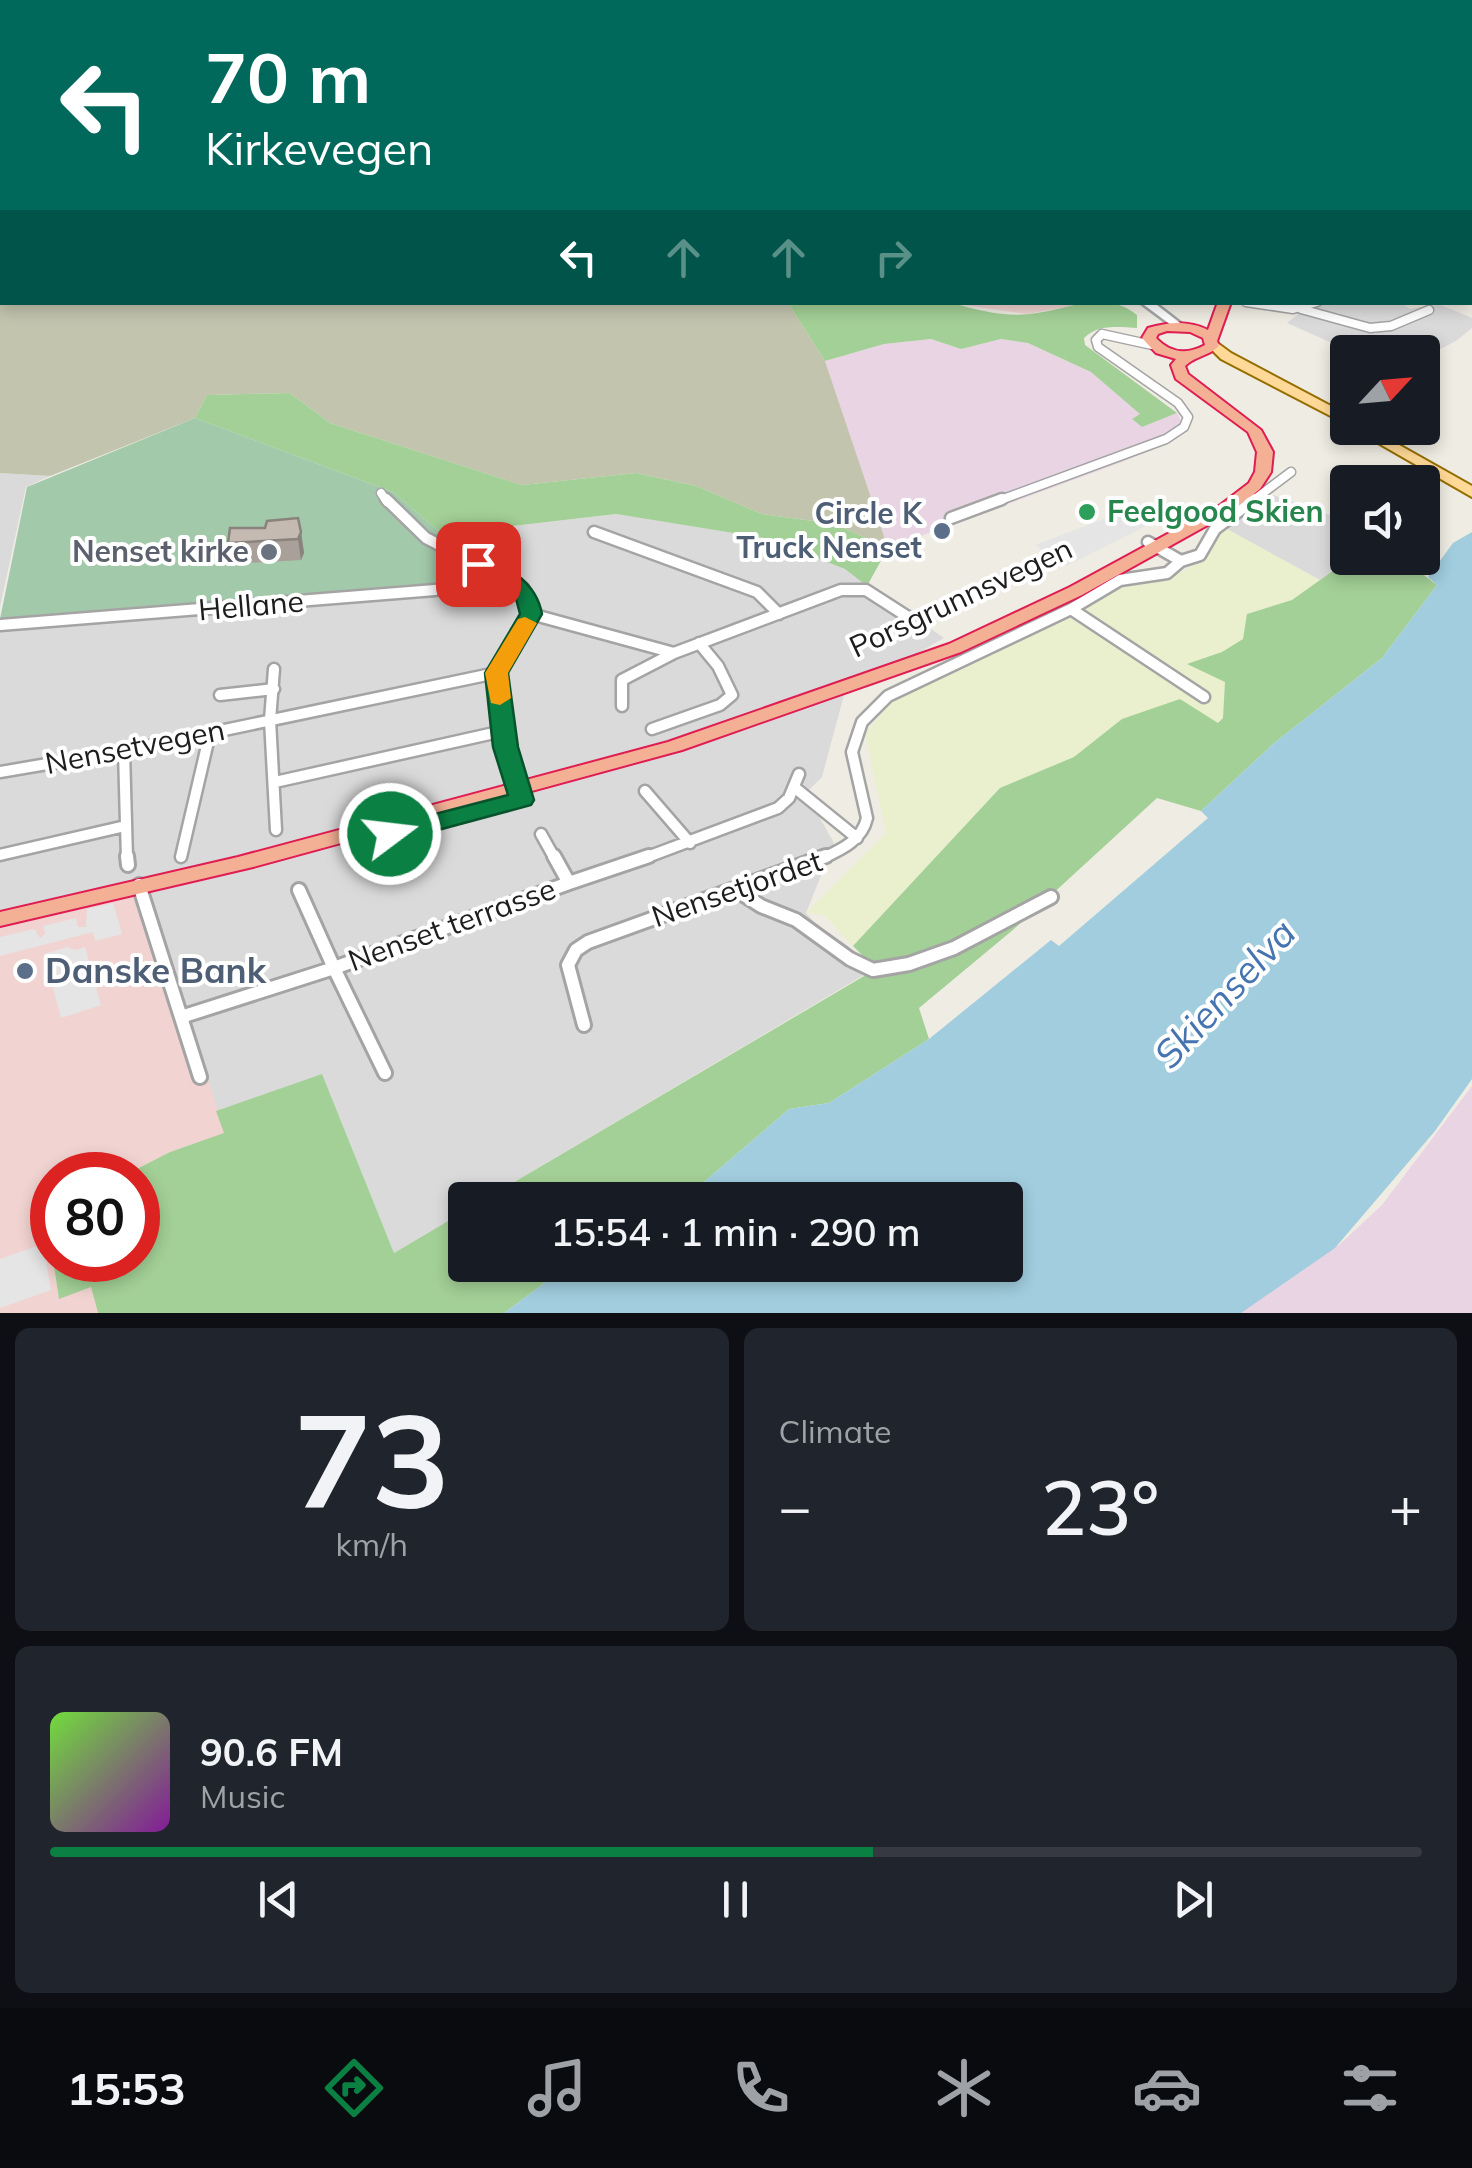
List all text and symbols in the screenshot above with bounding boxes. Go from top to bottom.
text: 70 m [205,33,371,121]
icon: left [40,40,170,170]
text: Kirkevegen [205,120,433,176]
icon: left [551,230,606,285]
icon: ahead [656,230,711,285]
icon: ahead [761,230,816,285]
icon: right [866,230,921,285]
north arrow [1330,335,1440,445]
map controls [1330,335,1440,575]
button: sound [1330,465,1440,575]
place label: Feelgood Skien [1107,492,1324,530]
place label: Circle K Truck Nenset [736,494,923,566]
marker: Feelgood Skien [1076,501,1098,523]
marker: Circle K Truck Nenset [931,520,953,542]
pin [436,522,521,607]
street label: Porsgrunnsvegen [843,529,1078,665]
place label: Nenset kirke [72,532,249,570]
icon: arrive [451,537,506,592]
marker: Nenset kirke [258,541,280,563]
street label: Hellane [197,581,305,629]
street label: Nensetvegen [42,710,228,782]
position arrow [338,782,442,886]
street label: Nensetjordet [646,841,827,935]
street label: Nenset terrasse [343,869,561,979]
water label: Skienselva [1143,909,1305,1078]
place label: Danske Bank [45,948,267,992]
marker: Danske Bank [14,960,36,982]
speed limit sign: 80 [30,1152,160,1282]
text: 15:54 · 1 min · 290 m [550,1208,921,1256]
text: 73 [294,1377,450,1541]
text: Climate [779,1411,891,1451]
text: 23° [1041,1460,1159,1554]
text: − [779,1472,812,1541]
text: + [1389,1472,1422,1541]
text: km/h [336,1524,408,1564]
text: 90.6 FM [200,1728,343,1776]
text: Music [200,1776,285,1816]
icon: previous [251,1872,306,1927]
icon: pause [708,1872,763,1927]
icon: next [1166,1872,1221,1927]
icon: directions [319,2053,389,2123]
icon: music [522,2053,592,2123]
icon: phone [726,2053,796,2123]
icon: climate [929,2053,999,2123]
icon: car [1132,2053,1202,2123]
icon: filters [1335,2053,1405,2123]
text: 15:53 [67,2060,186,2116]

